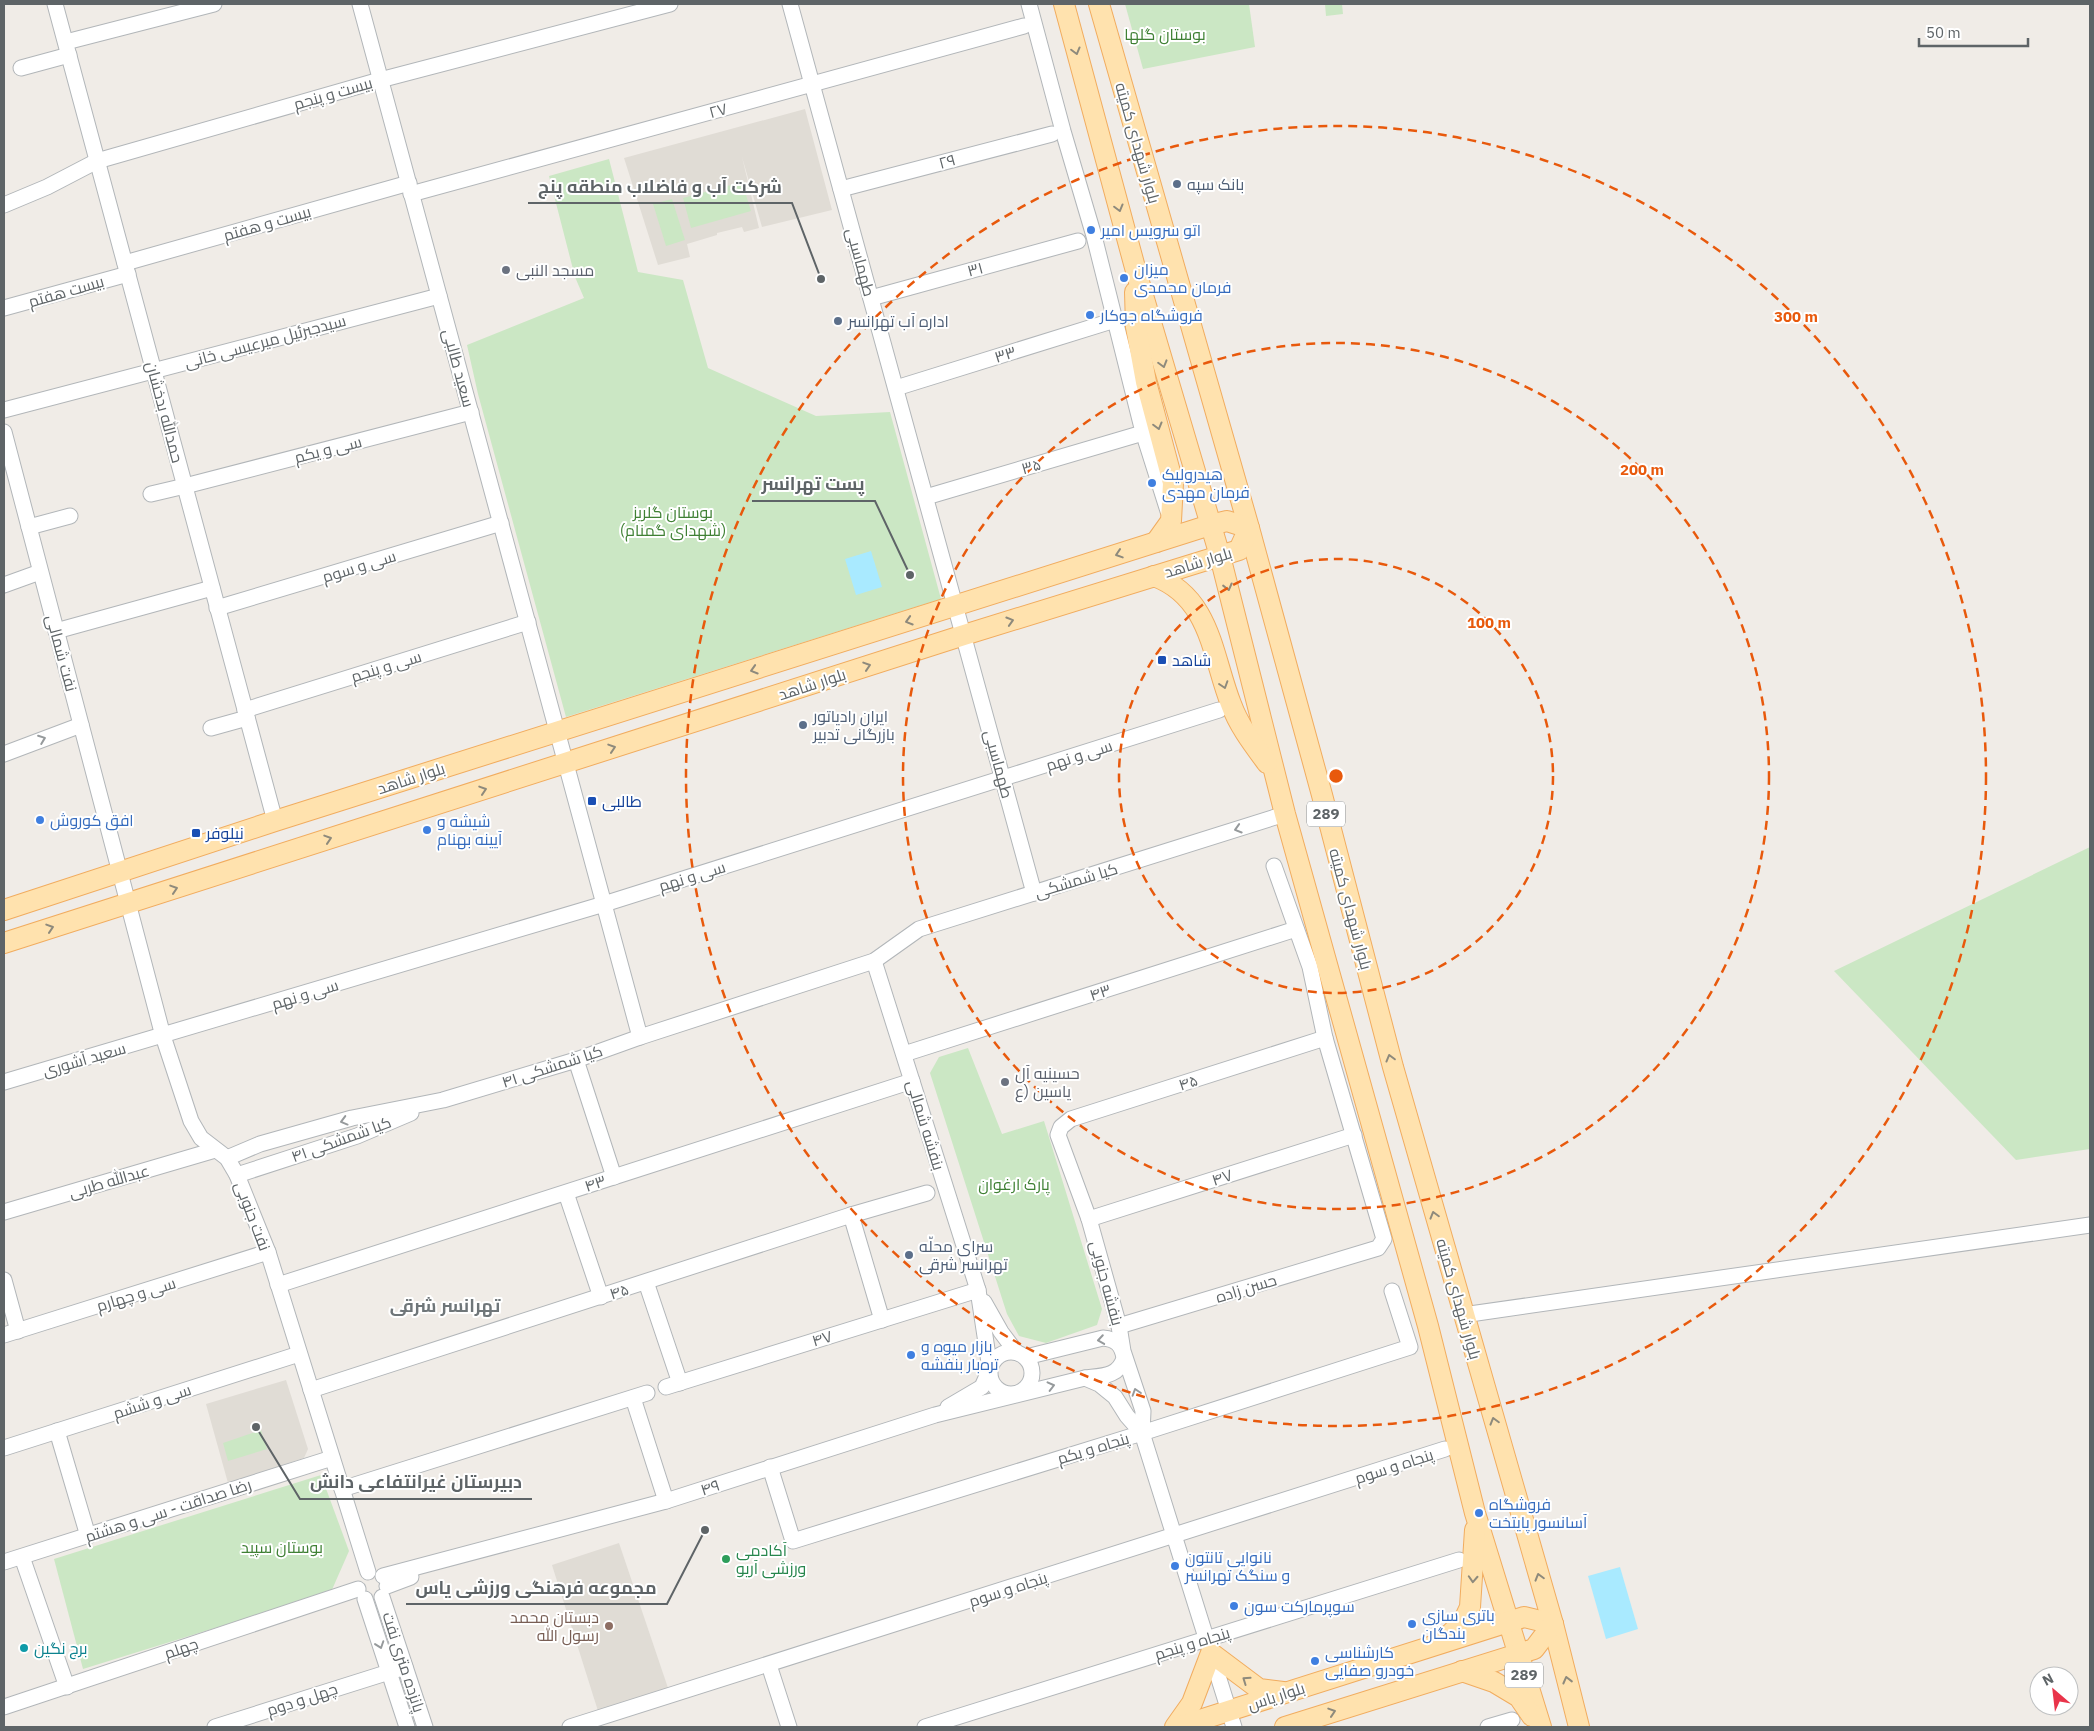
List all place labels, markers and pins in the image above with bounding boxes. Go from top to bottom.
callout: شرکت آب و فاضلاب منطقه پنج [528,170,792,203]
place label: بانک سپه [1187,174,1244,195]
marker: بانک سپه [1171,178,1183,190]
place label: اتو سرویس امیر [1100,220,1201,241]
marker: اتو سرویس امیر [1085,224,1097,236]
place label: میزان فرمان محمدی [1134,259,1232,298]
place label: مسجد النبی [516,260,594,281]
marker: مسجد النبی [500,264,512,276]
marker: میزان فرمان محمدی [1118,272,1130,284]
place label: فروشگاه جوکار [1099,305,1203,325]
marker: فروشگاه جوکار [1084,309,1096,321]
place label: اداره آب تهرانسر [847,311,949,332]
marker: اداره آب تهرانسر [832,315,844,327]
place label: هیدرولیک فرمان مهدی [1162,464,1250,503]
callout: پست تهرانسر [752,468,875,501]
marker: هیدرولیک فرمان مهدی [1146,477,1158,489]
place label: شاهد [1172,650,1211,670]
marker: شاهد [1156,654,1168,666]
place label: ایران رادیاتور بازرگانی تدبیر [812,706,895,745]
marker: ایران رادیاتور بازرگانی تدبیر [797,719,809,731]
centre of rings [1327,767,1345,785]
place label: طالبی [602,791,642,812]
marker: طالبی [586,795,598,807]
place label: افق کوروش [50,810,134,831]
place label: شیشه و آیینه بهنام [437,811,503,851]
marker: افق کوروش [34,814,46,826]
place label: نیلوفر [205,823,244,843]
marker: شیشه و آیینه بهنام [421,824,433,836]
marker: نیلوفر [190,827,202,839]
place label: حسینیه آل یاسین (ع [1015,1063,1080,1103]
marker: حسینیه آل یاسین (ع [999,1076,1011,1088]
place label: سرای محلّه تهرانسر شرقی [919,1236,1008,1275]
marker: سرای محلّه تهرانسر شرقی [903,1249,915,1261]
place label: بازار میوه و تره‌بار بنفشه [921,1336,999,1374]
marker: بازار میوه و تره‌بار بنفشه [905,1349,917,1361]
callout: دبیرستان غیرانتفاعی دانش [300,1466,532,1499]
place label: فروشگاه آسانسور پایتخت [1489,1494,1588,1534]
marker: فروشگاه آسانسور پایتخت [1473,1507,1485,1519]
place label: آکادمی ورزشی آریو [736,1540,806,1579]
place label: نانوایی تانتون و سنگک تهرانسر [1184,1547,1290,1586]
marker: آکادمی ورزشی آریو [720,1553,732,1565]
marker: نانوایی تانتون و سنگک تهرانسر [1169,1560,1181,1572]
callout: مجموعه فرهنگی ورزشی یاس [406,1571,667,1604]
place label: سوپرمارکت سون [1244,1596,1355,1618]
marker: سوپرمارکت سون [1228,1600,1240,1612]
place label: باتری سازی بندگان [1422,1605,1495,1644]
place label: دبستان محمد رسول الله [510,1607,599,1646]
marker: باتری سازی بندگان [1406,1618,1418,1630]
marker: دبستان محمد رسول الله [603,1620,615,1632]
place label: برج نگین [34,1638,88,1660]
marker: برج نگین [18,1642,30,1654]
place label: کارشناسی خودرو صفایی [1325,1642,1414,1681]
marker: کارشناسی خودرو صفایی [1309,1655,1321,1667]

